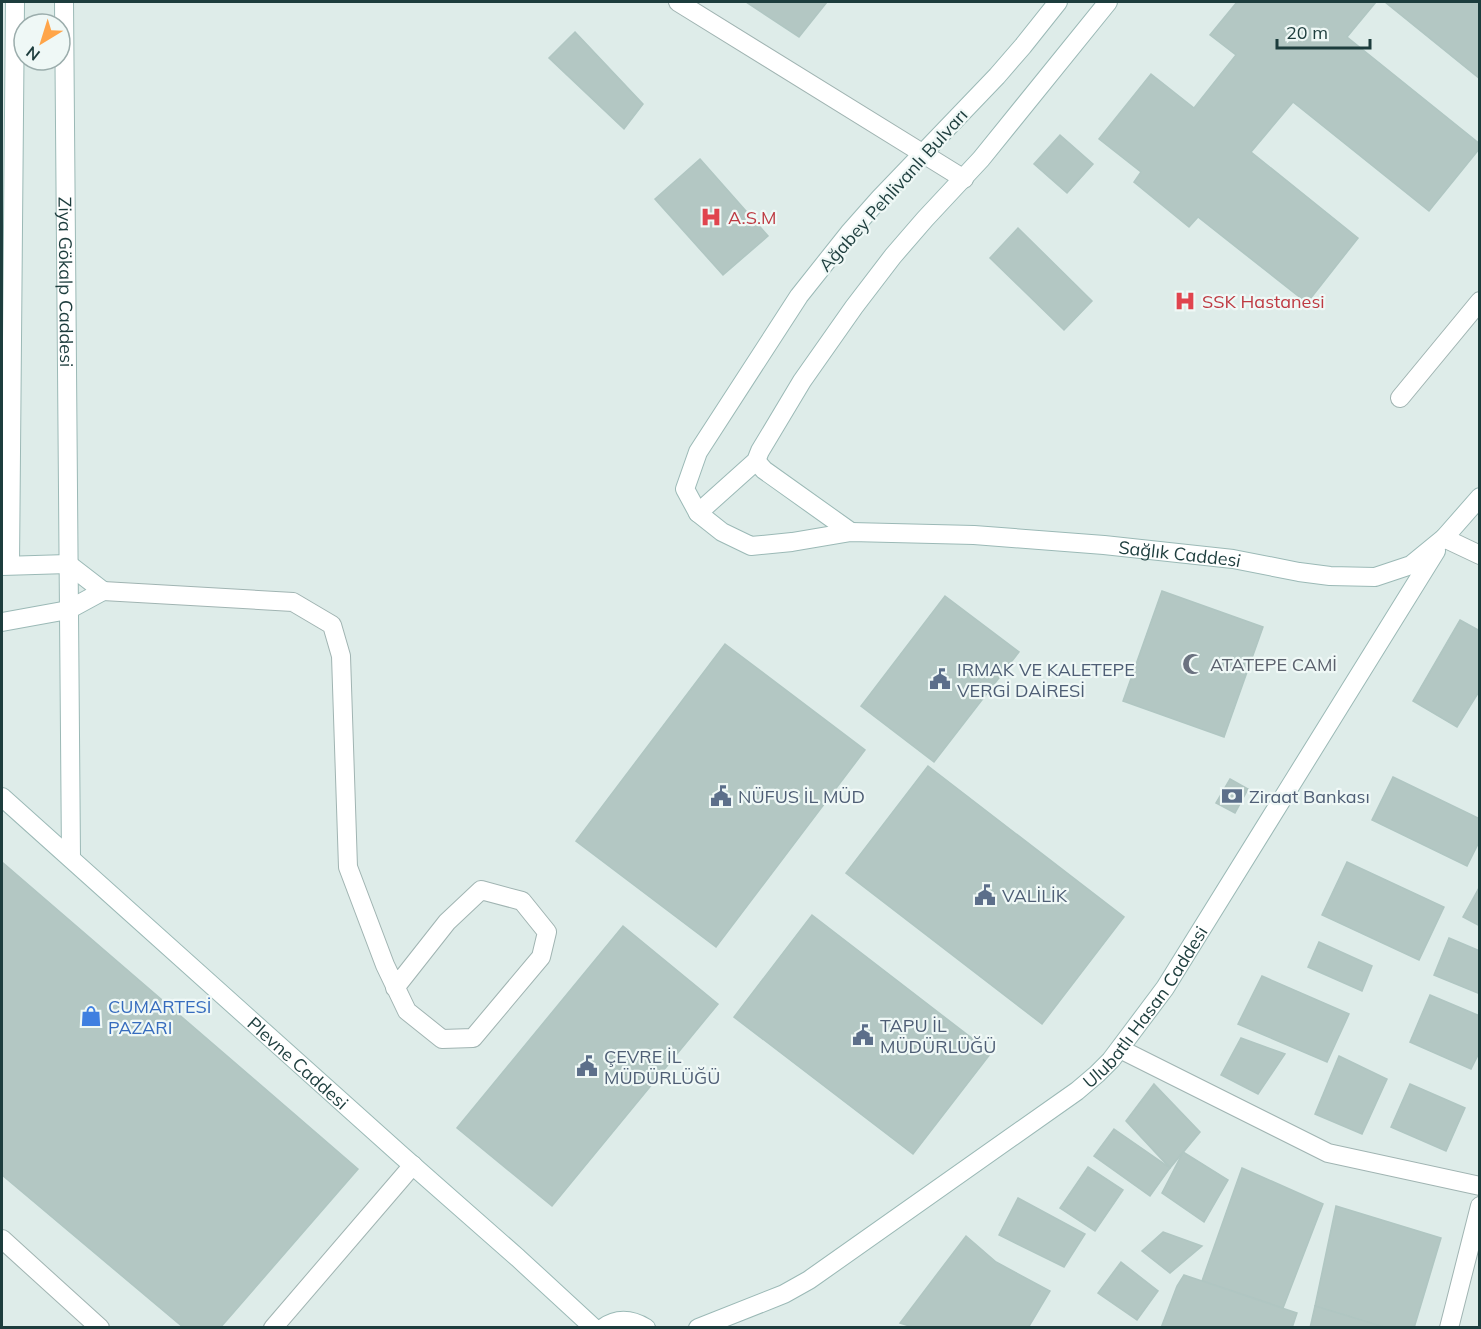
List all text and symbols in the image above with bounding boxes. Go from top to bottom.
north arrow [12,12,72,72]
scale bar [1277,12,1370,50]
text: 20 m [1286,21,1328,44]
text: N [22,42,44,65]
street label: Ağabey Pehlivanlı Bulvarı [814,104,972,276]
street label: Ziya Gökalp Caddesi [54,197,78,367]
hospital icon: A.S.M [699,205,723,229]
place label: A.S.M [728,206,776,229]
hospital icon: SSK Hastanesi [1173,289,1197,313]
place label: SSK Hastanesi [1202,290,1325,313]
street label: Sağlık Caddesi [1117,535,1243,572]
mosque icon: ATATEPE CAMİ [1181,652,1205,676]
place label: ATATEPE CAMİ [1210,653,1337,676]
place label: IRMAK VE KALETEPE VERGİ DAİRESİ [957,658,1135,702]
public building icon: IRMAK VE KALETEPE VERGİ DAİRESİ [928,667,952,691]
public building icon: NÜFUS İL MÜD [709,784,733,808]
bank icon: Ziraat Bankası [1220,784,1244,808]
place label: NÜFUS İL MÜD [738,785,865,808]
place label: Ziraat Bankası [1249,785,1370,808]
public building icon: VALİLİK [973,883,997,907]
place label: VALİLİK [1002,884,1068,907]
street label: Ulubatlı Hasan Caddesi [1078,922,1212,1093]
place label: CUMARTESİ PAZARI [108,995,211,1039]
shop icon: CUMARTESİ PAZARI [79,1004,103,1028]
street label: Plevne Caddesi [243,1012,353,1114]
place label: TAPU İL MÜDÜRLÜĞÜ [880,1014,996,1058]
public building icon: TAPU İL MÜDÜRLÜĞÜ [851,1023,875,1047]
place label: ÇEVRE İL MÜDÜRLÜĞÜ [604,1045,720,1089]
public building icon: ÇEVRE İL MÜDÜRLÜĞÜ [575,1054,599,1078]

